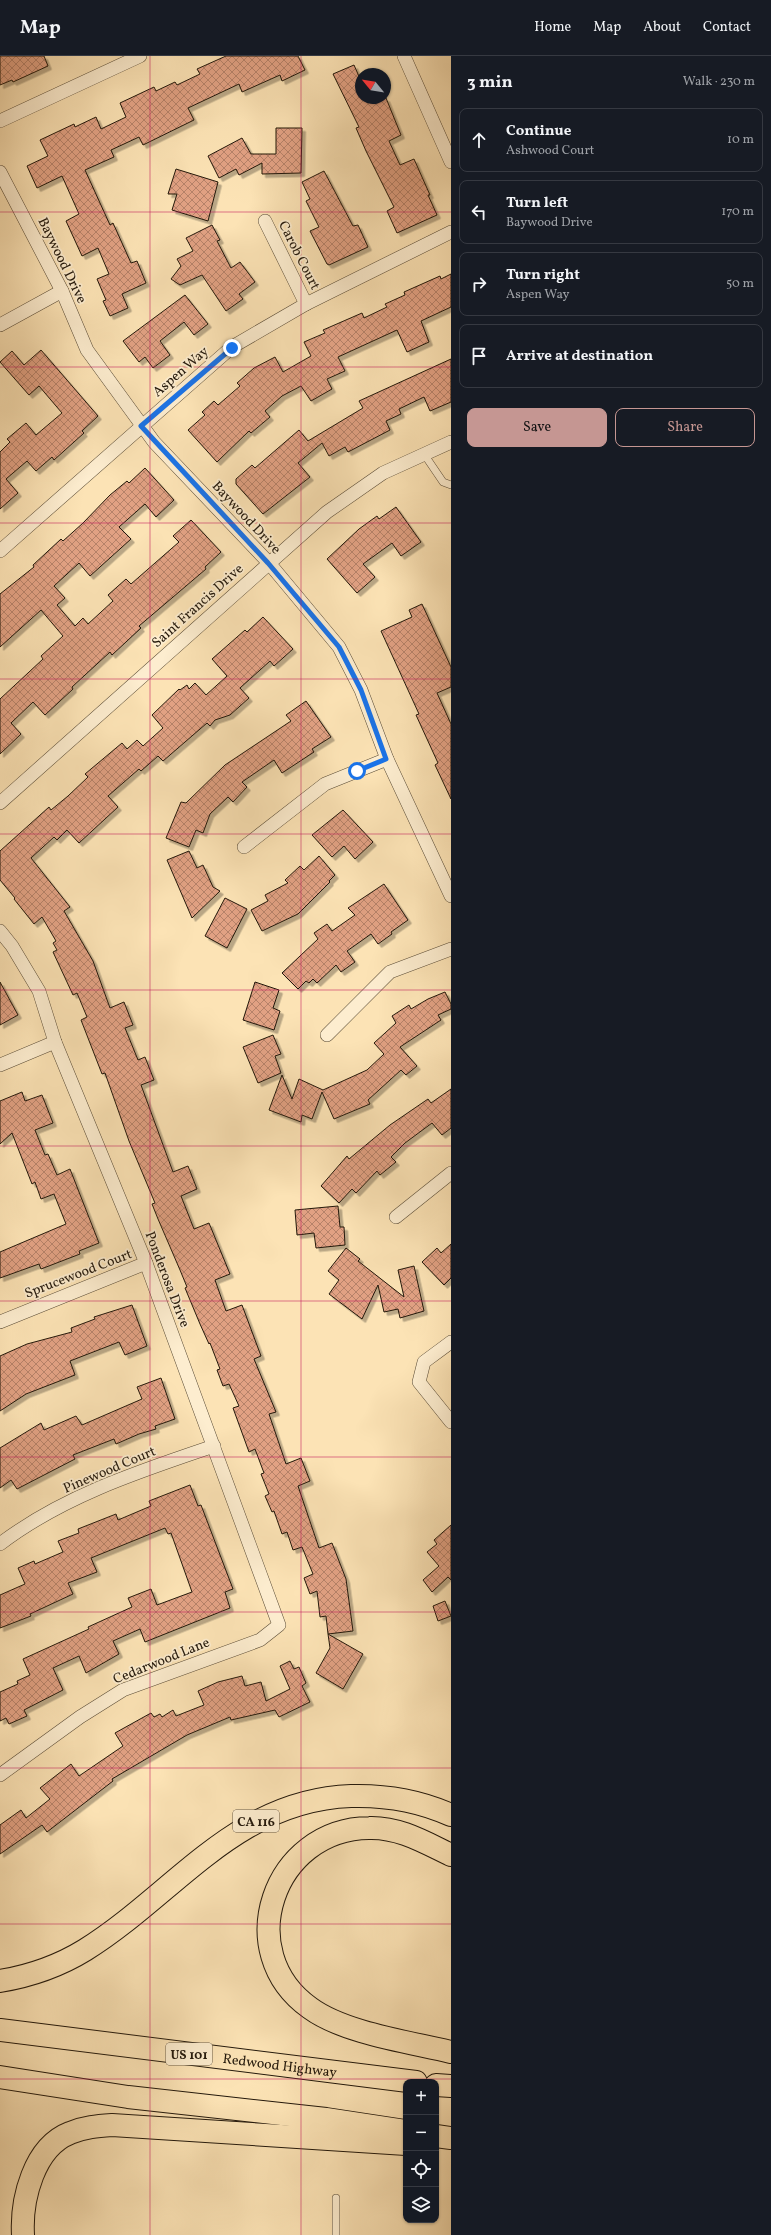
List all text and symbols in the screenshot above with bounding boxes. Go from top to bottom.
text: Map [20,15,61,41]
text: Home [534,18,571,37]
text: Map [593,18,621,37]
text: About [643,18,681,37]
text: Contact [703,18,751,37]
north arrow [355,68,391,104]
text: 3 min [467,71,513,94]
text: Walk · 230 m [683,73,755,91]
text: Continue [506,121,571,142]
icon: ahead [468,129,490,151]
text: 10 m [727,131,754,149]
text: Ashwood Court [506,142,594,160]
text: Turn left [506,193,568,214]
icon: left [468,201,490,223]
text: 170 m [721,203,754,221]
text: Baywood Drive [506,214,593,232]
street label: Baywood Drive [33,215,91,307]
street label: Carob Court [273,218,324,293]
text: Turn right [506,265,580,286]
icon: right [468,273,490,295]
text: 50 m [726,275,754,293]
text: Aspen Way [506,286,570,304]
route end [223,339,241,357]
street label: Aspen Way [149,342,213,402]
icon: arrive [468,345,490,367]
text: Arrive at destination [506,346,653,367]
button: Save [467,408,607,447]
button: Share [615,408,755,447]
street label: Baywood Drive [207,477,285,559]
street label: Saint Francis Drive [148,560,248,652]
route start [348,762,366,780]
street label: Ponderosa Drive [140,1229,194,1331]
street label: Sprucewood Court [22,1245,135,1304]
street label: Pinewood Court [60,1442,159,1498]
street label: Cedarwood Lane [110,1633,213,1689]
road number: CA 116 [233,1810,279,1832]
road number: US 101 [166,2043,212,2065]
street label: Redwood Highway [221,2050,338,2083]
map controls [403,2079,439,2223]
button: + [403,2079,439,2115]
button: − [403,2115,439,2151]
button: locate [403,2151,439,2187]
button: layers [403,2187,439,2223]

